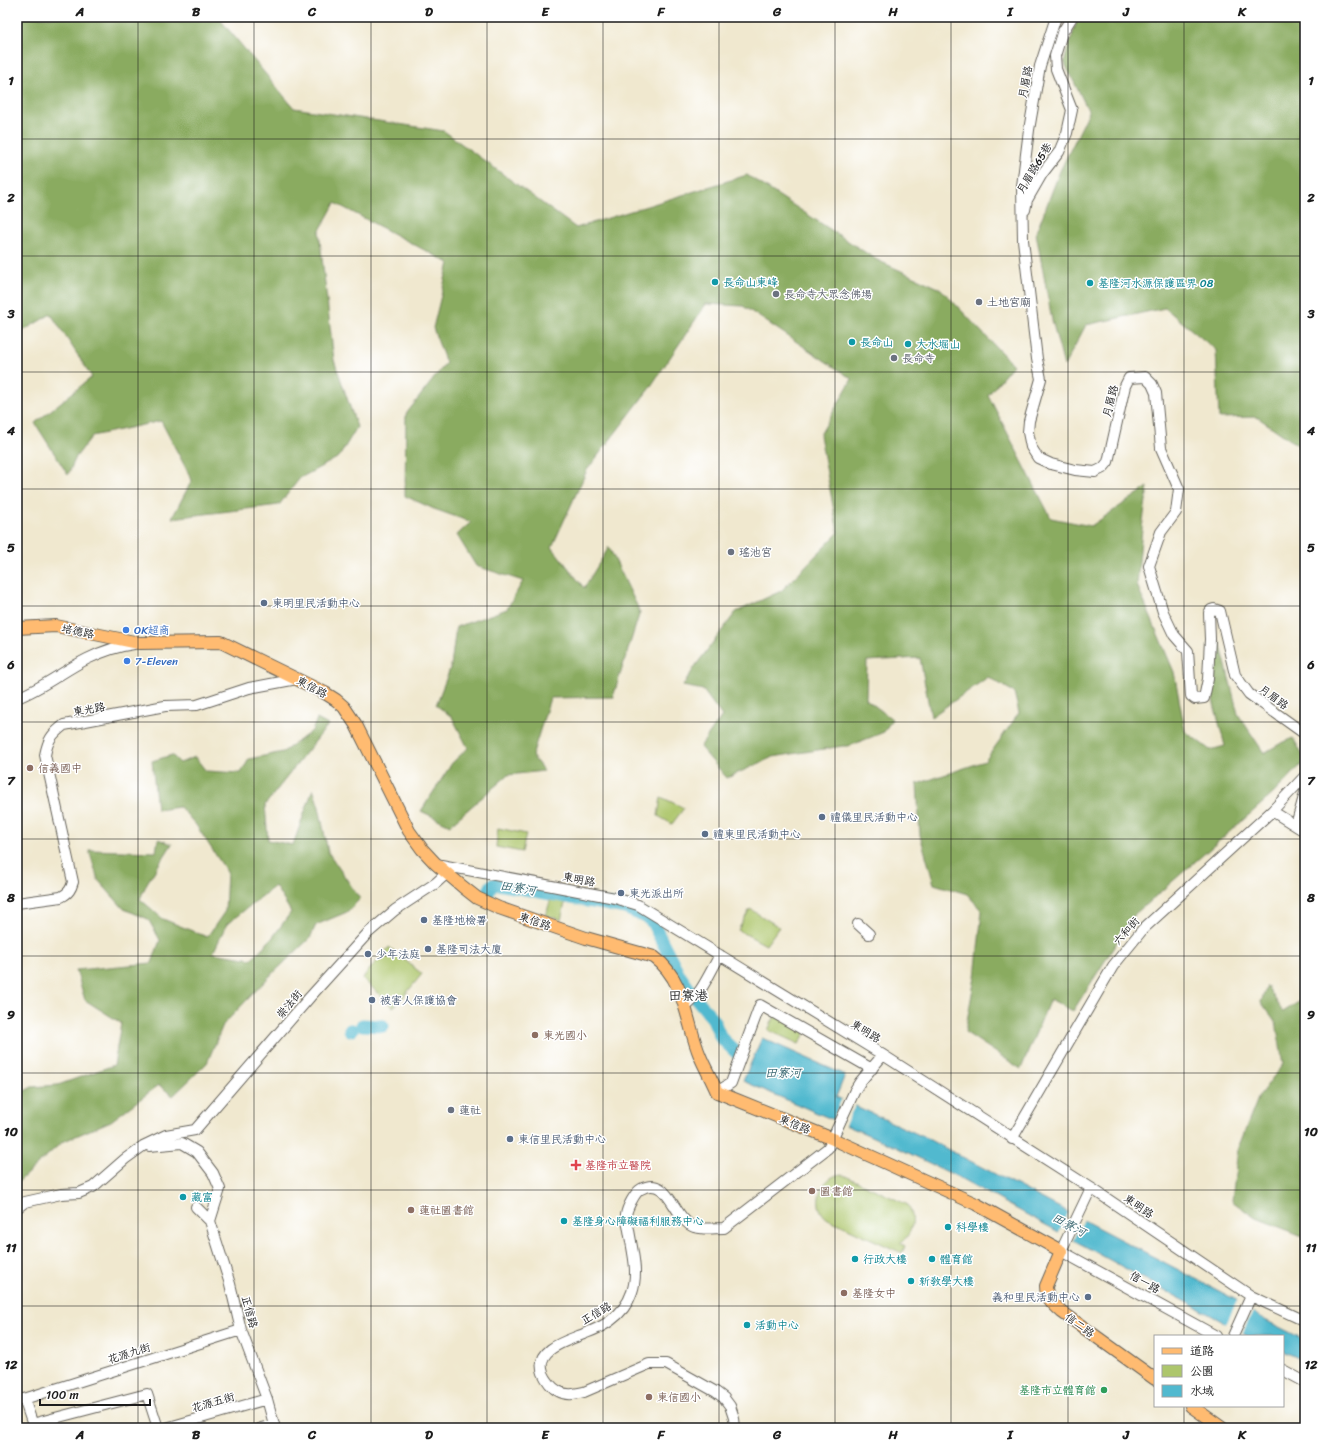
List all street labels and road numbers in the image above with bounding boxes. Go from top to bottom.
street label: 月眉路 [1013,64,1038,100]
street label: 月眉路65巷 [1012,139,1057,198]
street label: 月眉路 [1097,383,1124,419]
street label: 培德路 [60,619,96,644]
street label: 東信路 [293,671,331,704]
street label: 月眉路 [1255,680,1293,715]
street label: 東光路 [71,697,107,722]
street label: 東明路 [561,867,597,892]
street label: 東信路 [516,907,554,936]
street label: 六和街 [1108,912,1145,950]
street label: 崇法街 [271,985,308,1023]
street label: 東明路 [847,1015,885,1048]
street label: 東信路 [776,1109,814,1139]
street label: 東明路 [1120,1189,1158,1224]
street label: 信一路 [1126,1266,1164,1299]
street label: 正信路 [236,1294,263,1331]
street label: 正信路 [577,1297,615,1330]
street label: 信二路 [1061,1308,1099,1343]
street label: 花源九街 [105,1337,154,1369]
street label: 花源五街 [189,1387,238,1418]

